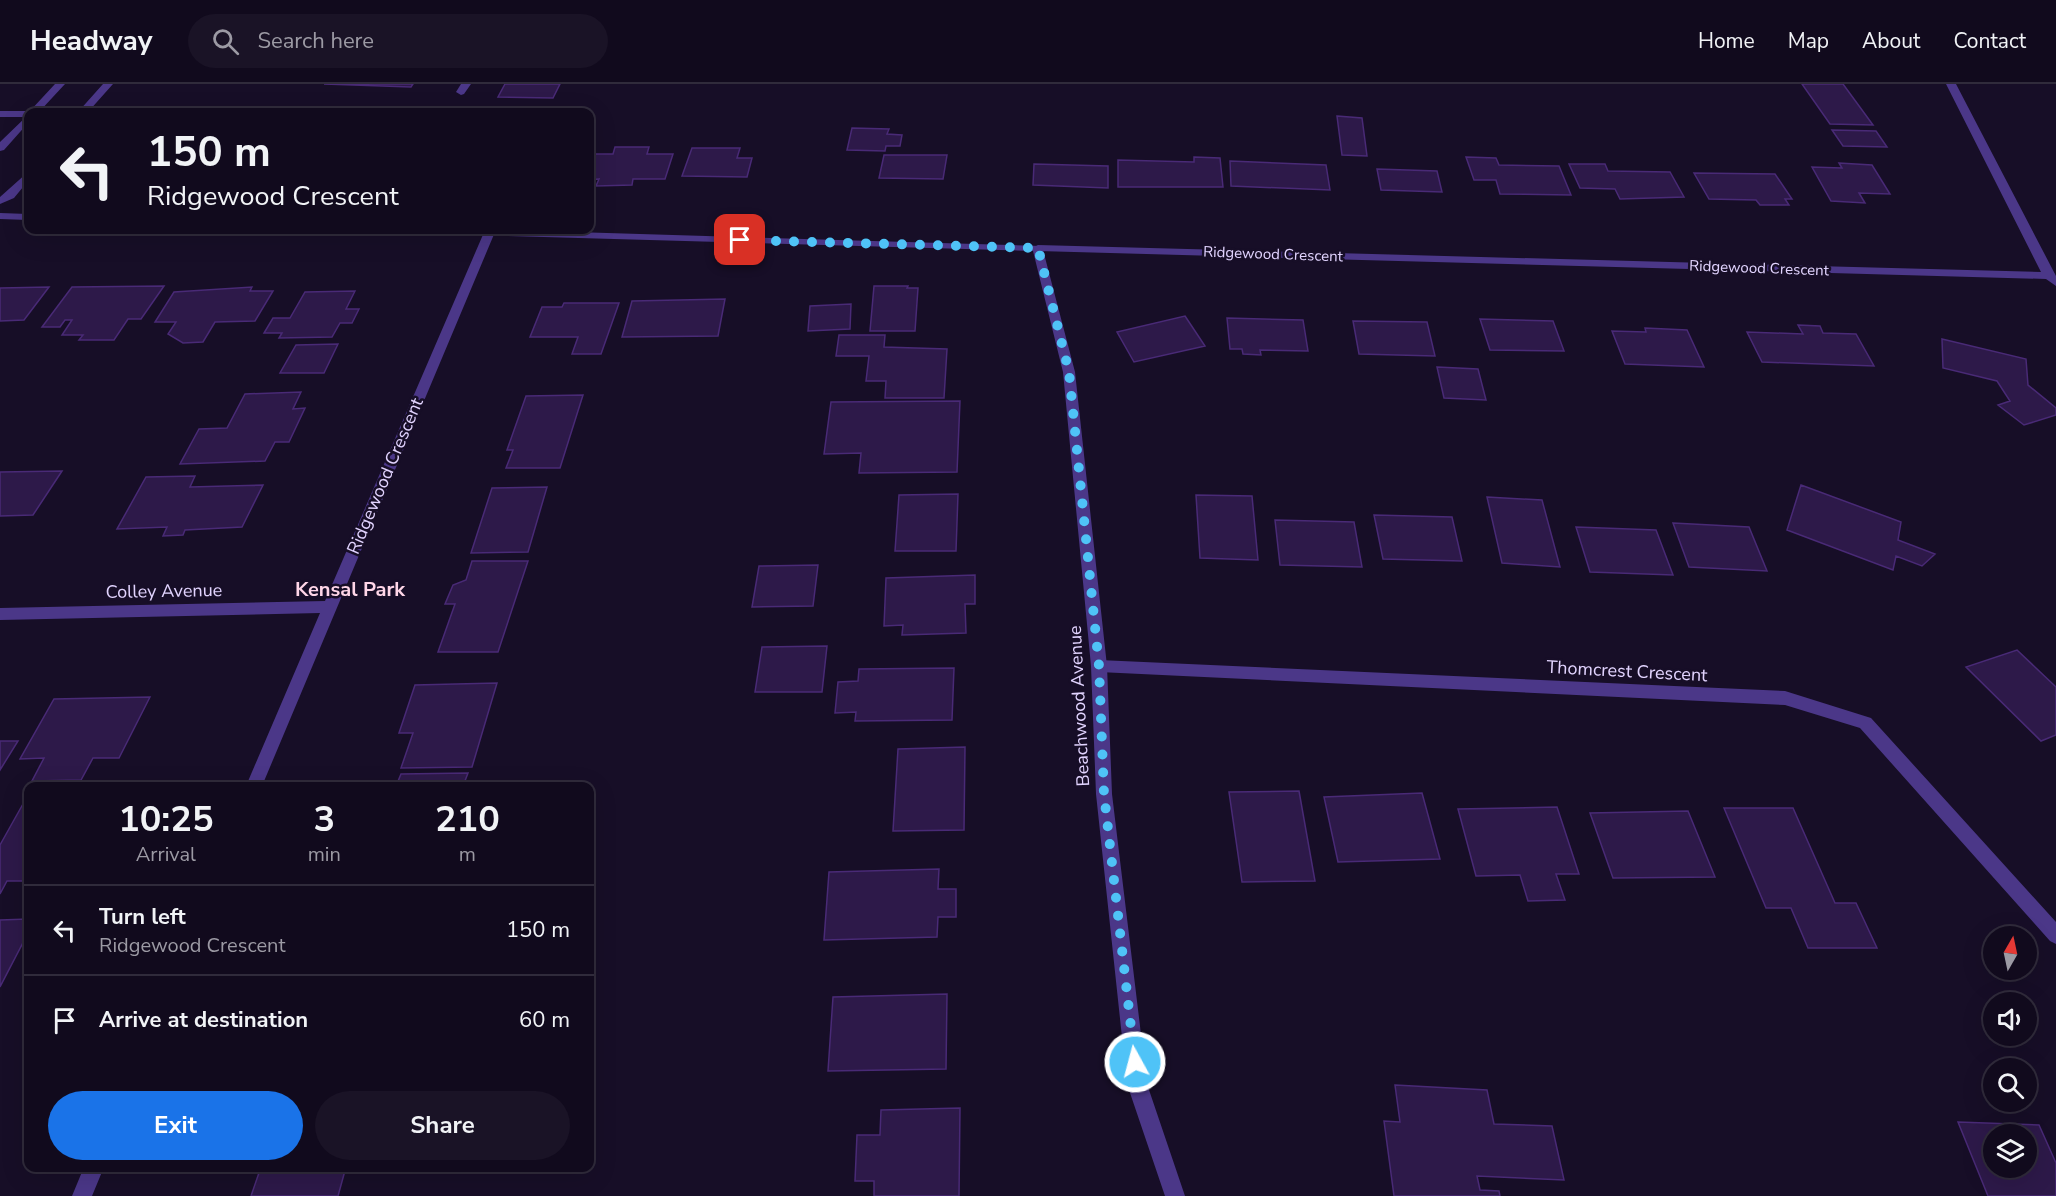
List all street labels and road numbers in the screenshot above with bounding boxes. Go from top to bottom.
street label: Ridgewood Crescent [1203,242,1344,266]
street label: Ridgewood Crescent [1689,256,1830,280]
street label: Ridgewood Crescent [341,393,429,558]
street label: Colley Avenue [105,578,223,604]
street label: Beachwood Avenue [1063,625,1095,787]
street label: Thomcrest Crescent [1546,655,1709,687]

